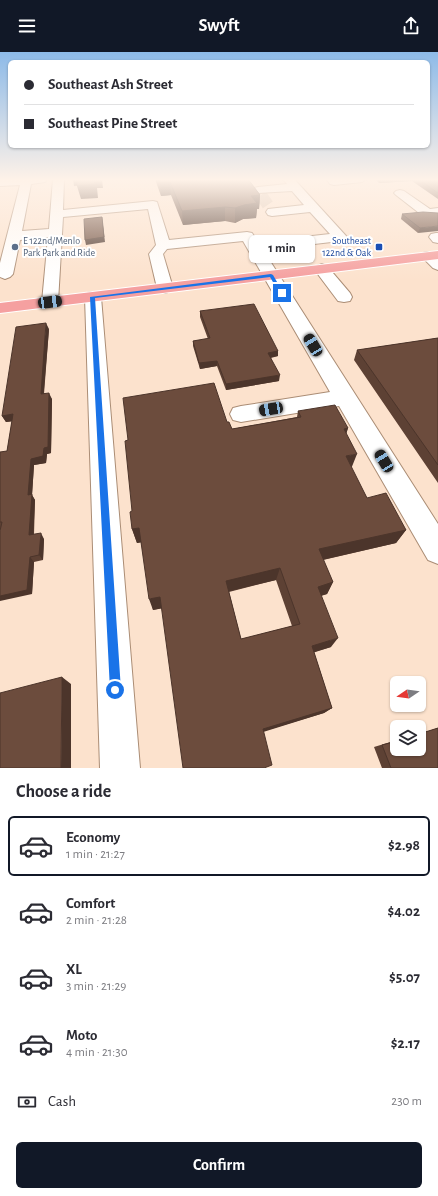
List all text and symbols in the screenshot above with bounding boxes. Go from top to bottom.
icon: menu [16,15,38,37]
icon: share [400,15,422,37]
text: Swyft [198,17,240,35]
text: Southeast Ash Street [48,77,173,92]
text: Southeast Pine Street [48,116,177,131]
callout: 1 min [249,235,315,263]
place label: E 122nd/Menlo Park Park and Ride [23,236,95,258]
place label: Southeast 122nd & Oak [322,236,372,258]
marker: E 122nd/Menlo Park Park and Ride [10,242,20,252]
text: 1 min [268,242,296,255]
marker: Southeast 122nd & Oak [374,242,384,252]
route end [273,284,291,302]
car [37,295,63,309]
car [302,332,324,358]
car [258,401,284,417]
car [373,448,395,474]
north arrow [390,676,426,712]
map controls [390,676,426,756]
route start [106,681,124,699]
button: layers [390,720,426,756]
text: Choose a ride [16,783,111,801]
icon: car [18,828,54,864]
text: Economy [66,830,120,845]
text: $2.98 [388,838,420,853]
text: 1 min · 21:27 [66,848,125,861]
icon: car [18,894,54,930]
text: Comfort [66,896,115,911]
text: $4.02 [387,904,420,919]
text: 2 min · 21:28 [66,914,127,927]
icon: car [18,960,54,996]
text: XL [66,962,82,977]
text: $5.07 [389,970,420,985]
text: 3 min · 21:29 [66,980,126,993]
icon: car [18,1026,54,1062]
text: Moto [66,1028,98,1043]
text: $2.17 [391,1036,420,1051]
text: 4 min · 21:30 [66,1046,128,1059]
icon: cash [16,1091,38,1113]
text: Cash [48,1094,76,1109]
text: 230 m [391,1095,422,1108]
button: Confirm [16,1142,422,1188]

